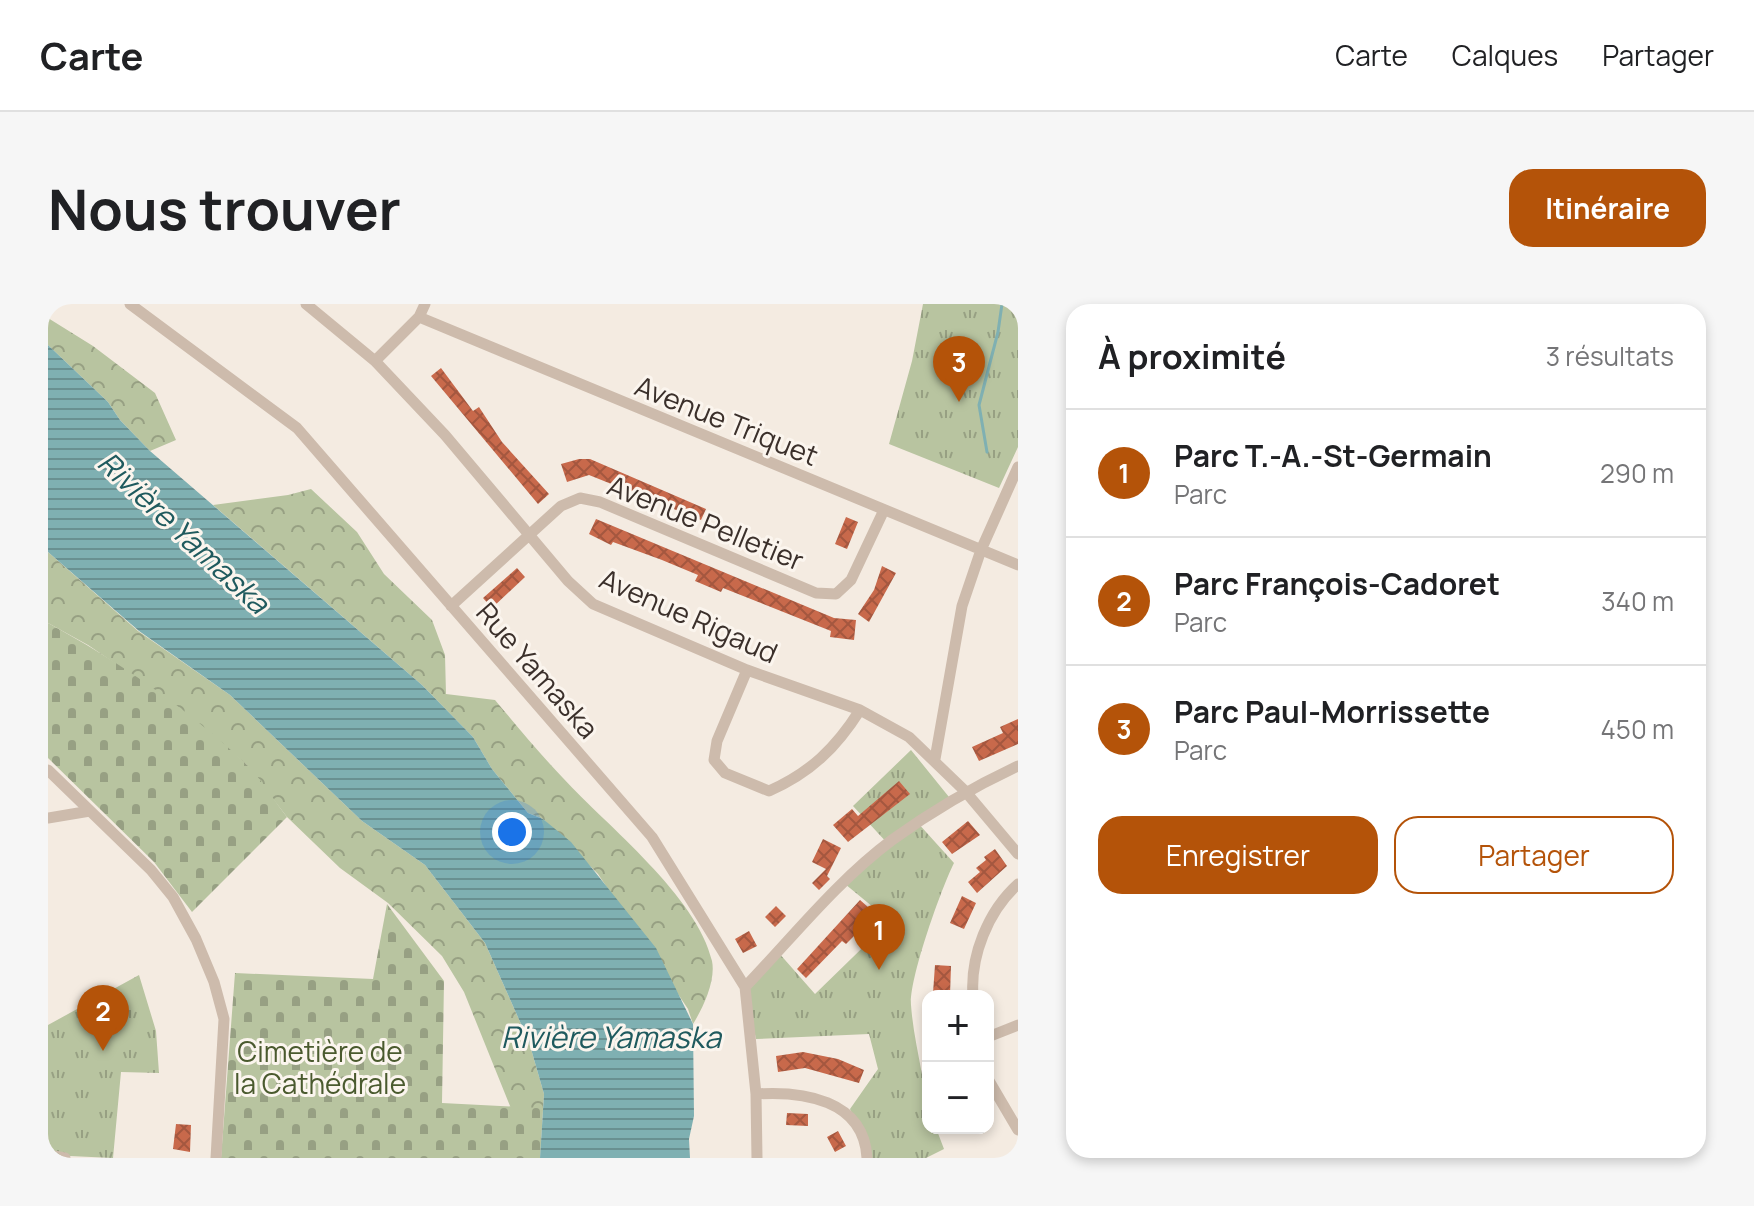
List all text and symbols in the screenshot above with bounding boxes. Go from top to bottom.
text: Carte [40,29,143,81]
text: Carte [1335,36,1408,74]
text: Calques [1452,36,1558,74]
text: Partager [1602,36,1714,74]
button: Itinéraire [1509,169,1706,247]
text: Nous trouver [48,170,401,247]
text: À proximité [1098,333,1286,379]
pin: 3 [933,336,985,402]
text: 3 résultats [1546,338,1674,374]
street label: Avenue Triquet [630,366,824,474]
text: Parc T.-A.-St-Germain [1174,435,1492,476]
water label: Rivière Yamaska [90,442,279,623]
text: 1 [1118,455,1130,491]
text: 290 m [1600,455,1674,491]
street label: Avenue Pelletier [602,465,810,579]
text: Parc [1174,476,1227,512]
street label: Avenue Rigaud [594,559,784,671]
text: Parc François-Cadoret [1174,563,1500,604]
text: 2 [1116,583,1132,619]
text: 340 m [1601,583,1674,619]
street label: Rue Yamaska [468,594,608,746]
text: Parc [1174,604,1227,640]
text: Parc Paul-Morrissette [1174,691,1490,732]
text: 3 [1116,711,1132,747]
text: 450 m [1601,711,1674,747]
text: Parc [1174,732,1227,768]
your location [492,812,532,852]
button: Enregistrer [1098,816,1378,894]
button: Partager [1394,816,1674,894]
pin: 1 [853,904,905,970]
pin: 2 [77,985,129,1051]
map controls [922,990,994,1134]
button: + [922,990,994,1062]
water label: Rivière Yamaska [501,1016,722,1057]
park label: Cimetière de la Cathédrale [234,1032,406,1102]
button: − [922,1062,994,1134]

